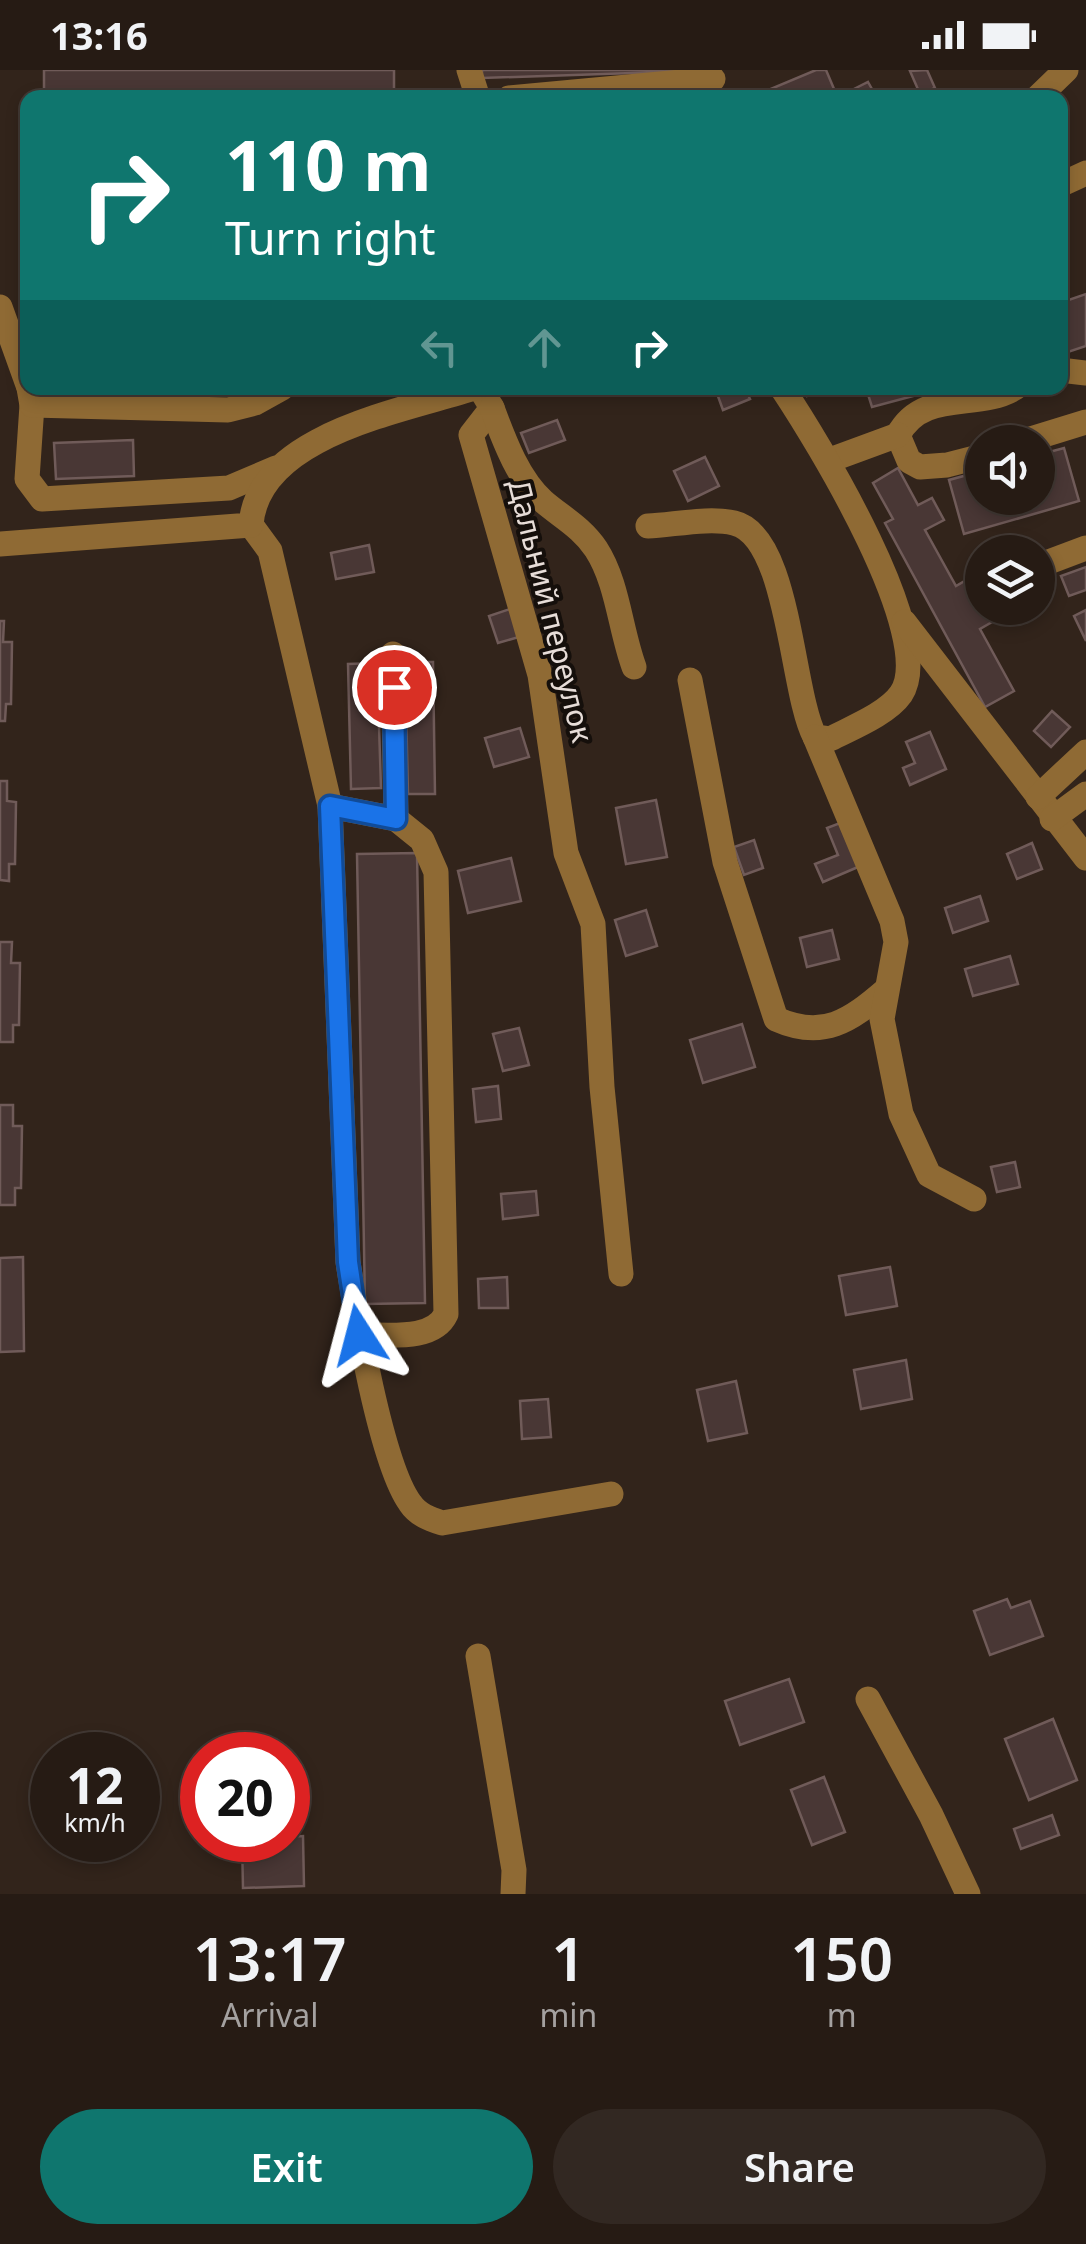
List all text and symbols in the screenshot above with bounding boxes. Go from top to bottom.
text: 13:16 [50,9,148,61]
text: 110 m [225,116,432,212]
icon: right [60,130,190,260]
text: Turn right [225,207,436,268]
icon: left [412,320,467,375]
icon: ahead [517,320,572,375]
icon: right [622,320,677,375]
map controls [965,425,1055,625]
button: sound [965,425,1055,515]
street label: Дальний переулок [499,475,604,747]
button: layers [965,535,1055,625]
pin [352,645,437,730]
icon: arrive [367,660,422,715]
position arrow [307,1283,411,1387]
speed limit sign: 20 [180,1732,310,1862]
text: 12 [66,1751,124,1819]
text: km/h [64,1805,126,1839]
text: 13:17 [193,1917,347,1999]
text: 1 [551,1917,586,1999]
text: 150 [790,1917,893,1999]
text: Arrival [221,1993,319,2036]
text: min [539,1993,597,2036]
text: m [827,1993,857,2036]
button: Exit [40,2109,533,2224]
button: Share [553,2109,1046,2224]

